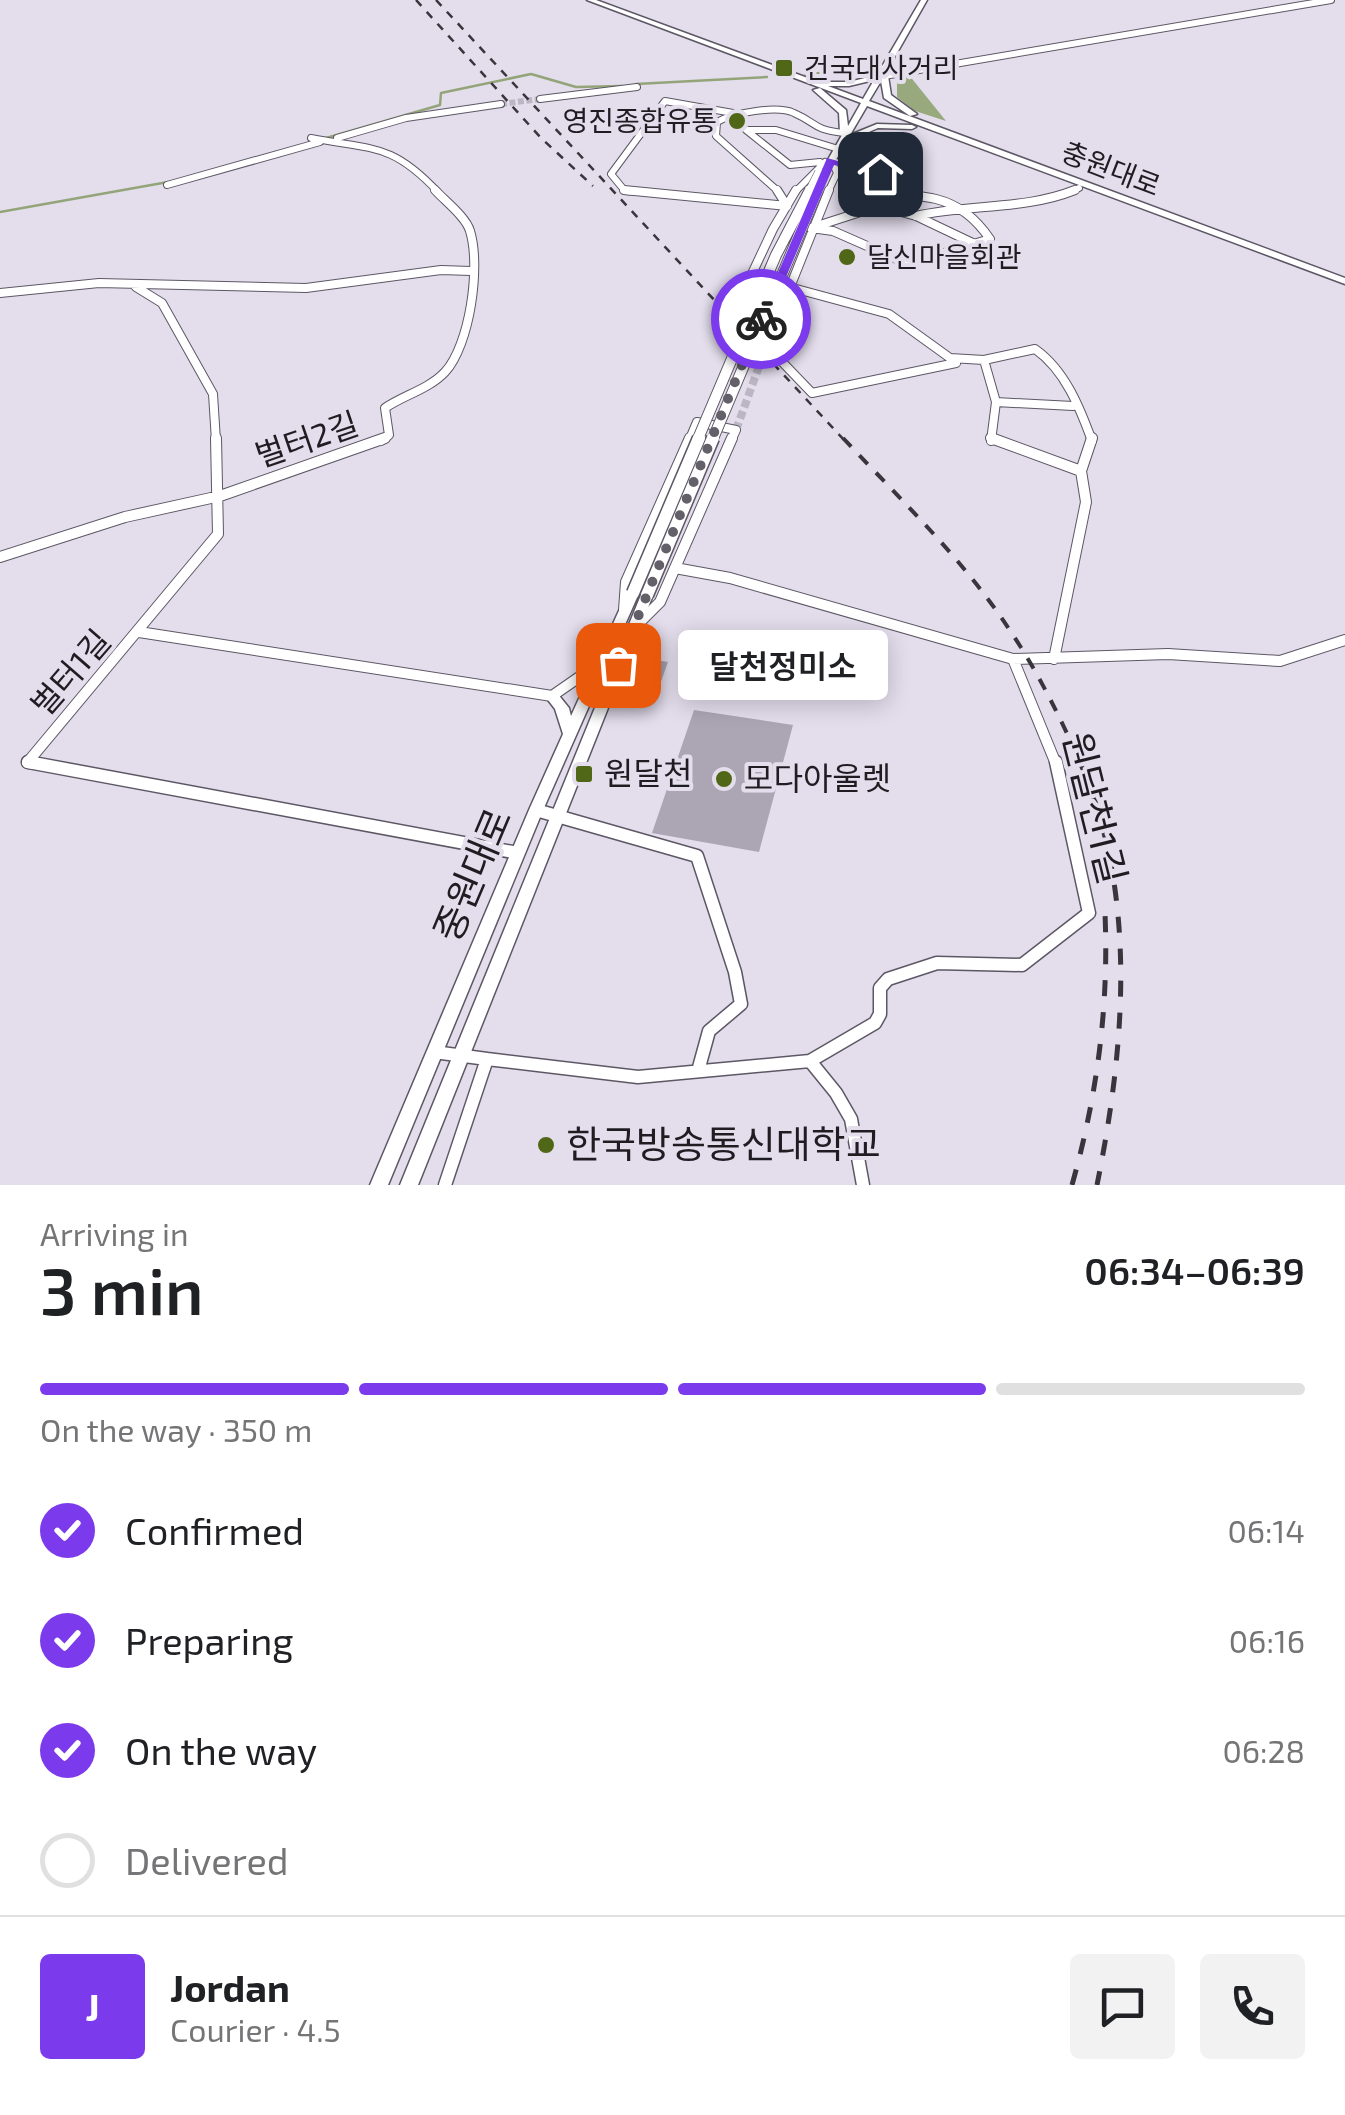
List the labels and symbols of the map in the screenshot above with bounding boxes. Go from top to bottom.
place label: 건국대사거리 [804,50,959,84]
marker: 건국대사거리 [773,57,795,79]
place label: 영진종합유통 [562,103,717,137]
marker: 영진종합유통 [726,110,748,132]
pin [838,132,923,217]
street label: 충원대로 [1057,134,1166,202]
place label: 달신마을회관 [867,239,1022,273]
marker: 달신마을회관 [836,246,858,268]
courier [711,269,811,369]
street label: 벌터2길 [250,403,363,473]
street label: 벌터1길 [22,621,117,722]
pin [576,623,661,708]
callout: 달천정미소 [678,630,888,700]
street label: 원달천1길 [1055,727,1137,888]
place label: 원달천 [604,753,692,791]
place label: 모다아울렛 [744,758,891,796]
marker: 원달천 [573,763,595,785]
marker: 모다아울렛 [713,768,735,790]
street label: 중원대로 [423,801,520,948]
place label: 한국방송통신대학교 [566,1120,881,1166]
marker: 한국방송통신대학교 [535,1134,557,1156]

